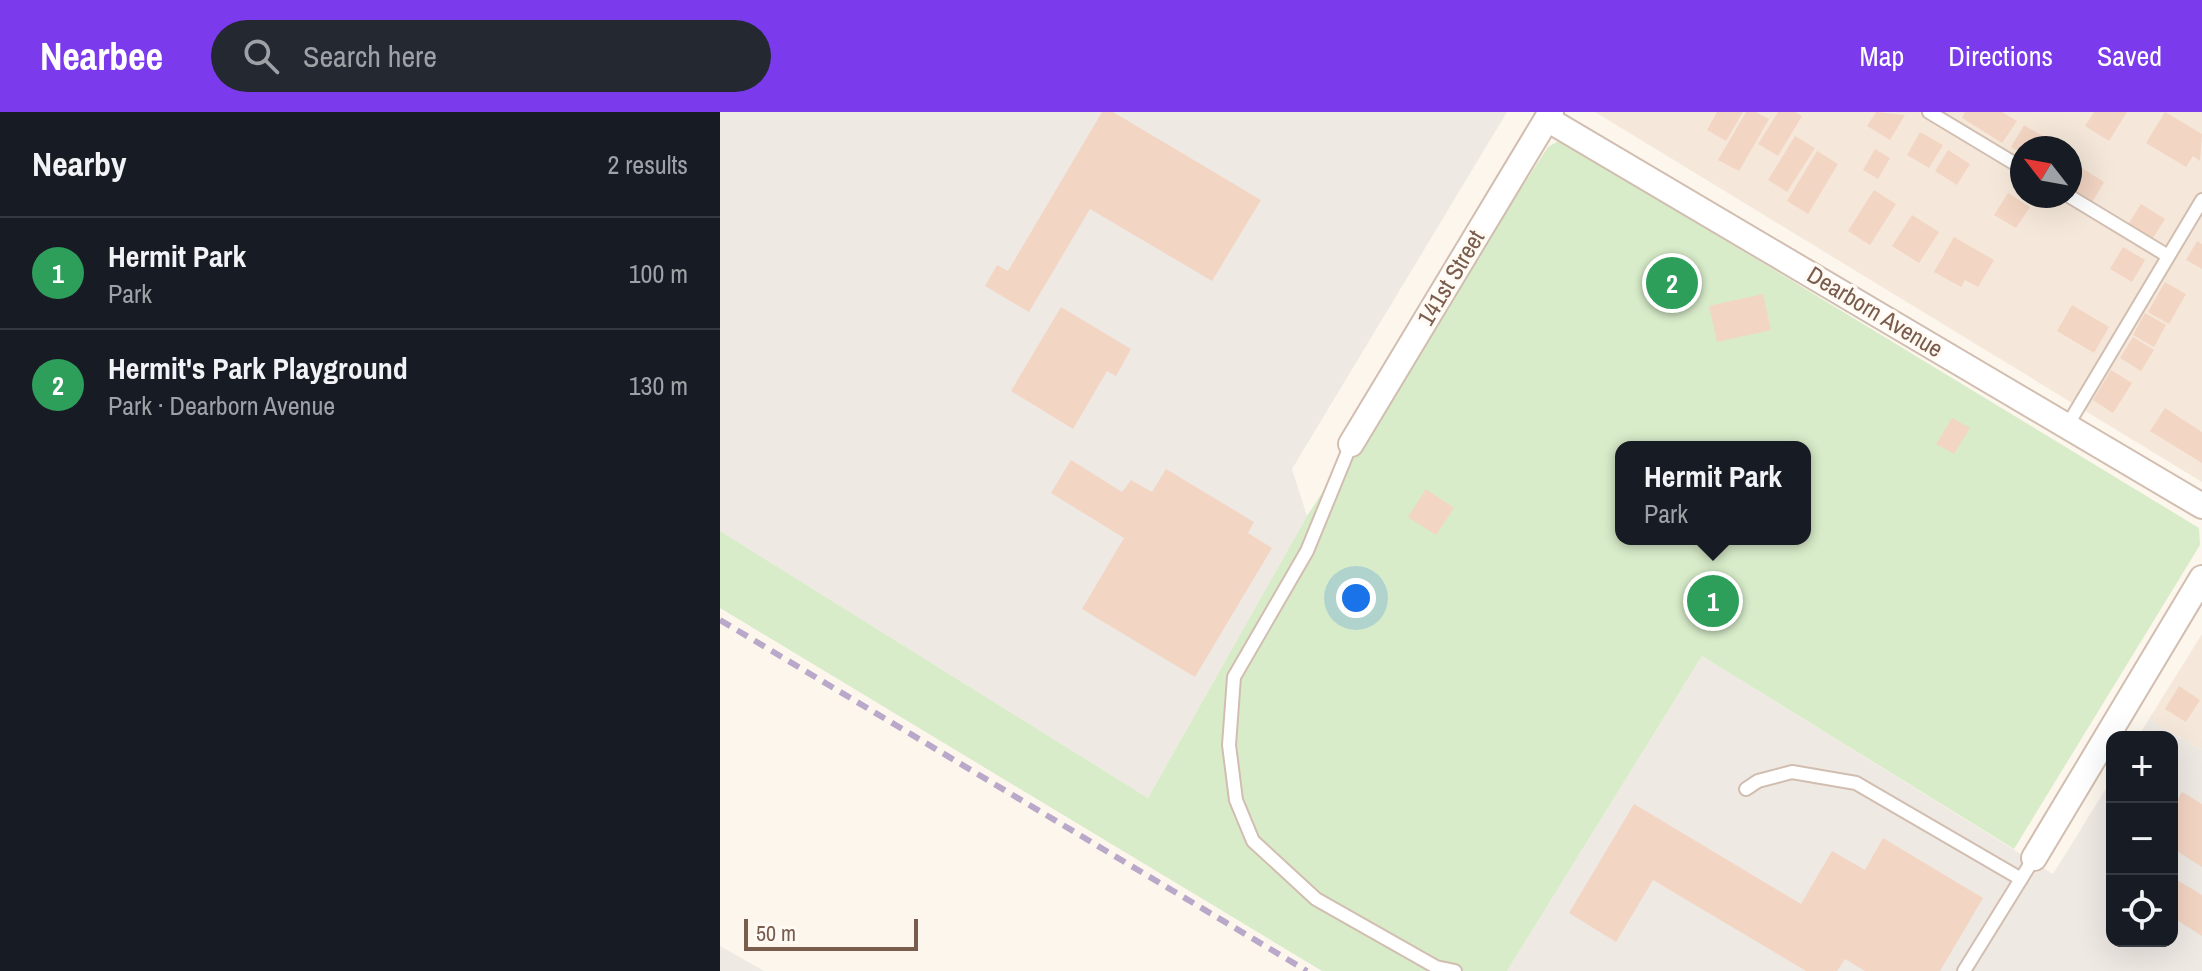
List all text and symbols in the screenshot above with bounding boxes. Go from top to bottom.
search box [211,20,771,92]
text: Nearbee [40,31,163,82]
icon: search [239,34,283,78]
text: Search here [303,36,437,76]
text: Map [1860,37,1904,75]
text: Directions [1948,37,2053,75]
text: Saved [2097,37,2162,75]
north arrow [2010,136,2082,208]
text: Nearby [32,141,127,187]
text: 2 results [607,147,688,182]
street label: 141st Street [1409,223,1491,331]
text: Hermit Park [108,236,246,276]
pin: 2 [1646,253,1698,313]
text: 1 [52,256,64,291]
text: 100 m [629,256,688,291]
street label: Dearborn Avenue [1802,258,1949,364]
text: Park [108,276,152,311]
text: Hermit's Park Playground [108,348,408,388]
text: 2 [52,368,64,403]
text: 130 m [629,368,688,403]
text: Park · Dearborn Avenue [108,388,335,423]
popup [1615,441,1811,545]
text: Hermit Park [1644,456,1782,496]
text: Park [1644,496,1688,531]
pin: 1 [1687,571,1739,631]
your location [1336,578,1376,618]
map controls [2106,731,2178,947]
button: + [2106,731,2178,803]
button: − [2106,803,2178,875]
button: locate [2106,875,2178,947]
scale bar [744,915,918,951]
text: 50 m [756,918,796,948]

